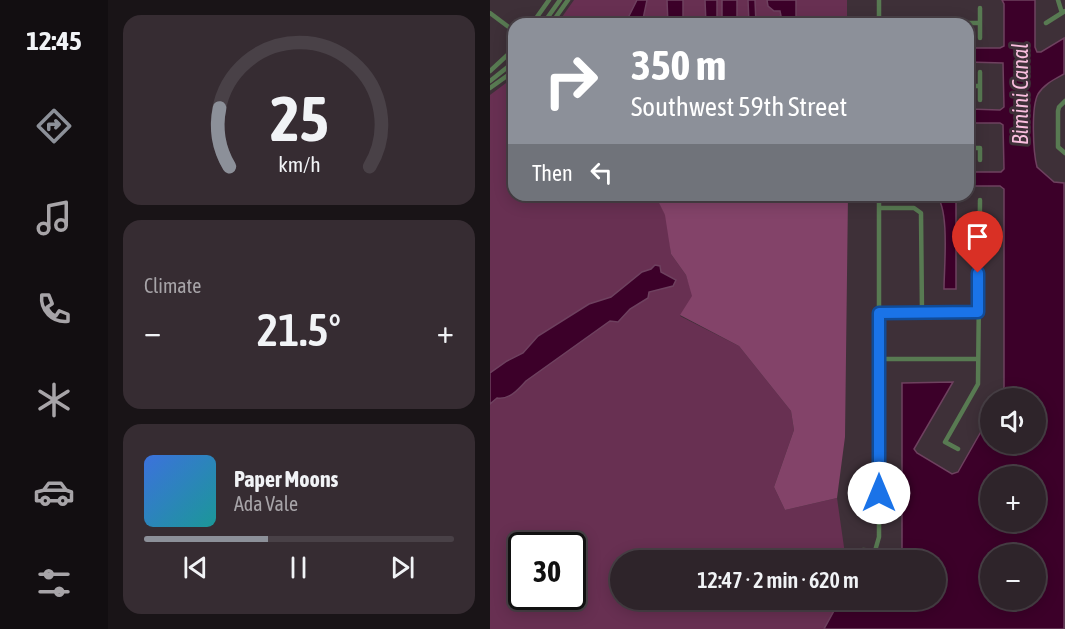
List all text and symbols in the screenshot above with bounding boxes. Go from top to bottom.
text: 12:45 [26,25,82,56]
text: 350 m [631,41,726,89]
icon: right [532,42,610,120]
water label: Bimini Canal [1007,43,1033,145]
text: 25 [270,83,328,154]
text: Southwest 59th Street [631,91,847,122]
icon: directions [33,105,75,147]
text: km/h [278,152,320,177]
icon: left [585,156,618,189]
text: Then [532,160,573,186]
icon: music [33,197,75,239]
pin [952,211,1003,273]
icon: arrive [961,220,994,253]
text: Climate [144,274,201,297]
icon: phone [33,288,75,330]
text: 21.5° [257,304,341,356]
text: − [144,312,161,350]
text: + [437,312,454,350]
icon: climate [33,379,75,421]
map controls [980,388,1046,610]
button: sound [980,388,1046,454]
position arrow [847,461,911,525]
text: Paper Moons [234,466,338,492]
button: + [980,466,1046,532]
icon: car [33,471,75,513]
text: Ada Vale [234,492,298,515]
speed limit sign: 30 [508,532,586,610]
button: − [980,544,1046,610]
icon: previous [179,551,212,584]
icon: pause [282,551,315,584]
icon: next [386,551,419,584]
icon: filters [33,562,75,604]
text: 12:47 · 2 min · 620 m [697,567,859,593]

